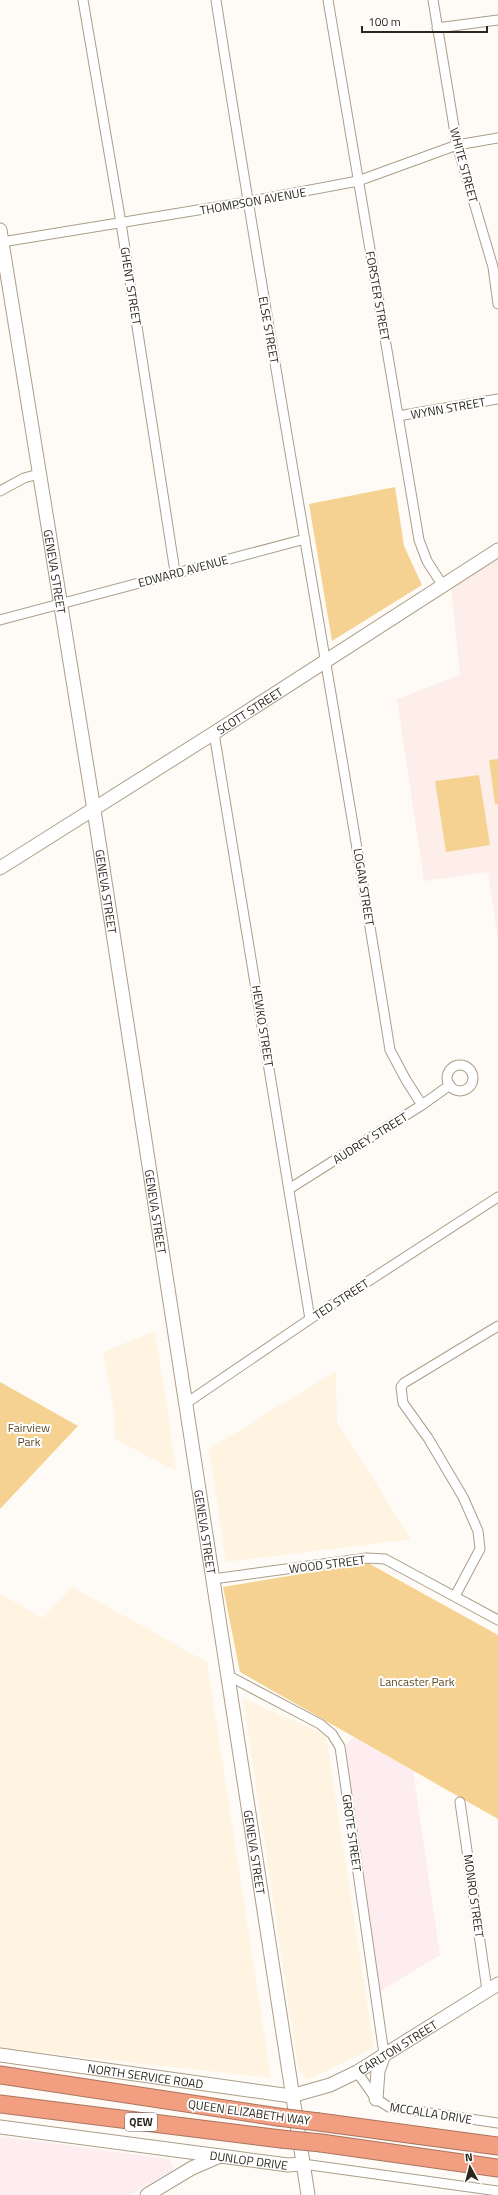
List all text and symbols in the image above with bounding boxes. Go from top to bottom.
scale bar [362,8,487,34]
text: 100 m [368,12,401,31]
street label: WHITE STREET [445,125,483,205]
street label: THOMPSON AVENUE [198,182,308,220]
street label: GHENT STREET [115,246,147,327]
street label: FORSTER STREET [361,250,395,343]
street label: ELSE STREET [254,295,284,366]
street label: WYNN STREET [409,392,488,424]
street label: GENEVA STREET [39,528,72,616]
street label: EDWARD AVENUE [136,550,231,592]
street label: SCOTT STREET [212,681,287,739]
street label: LOGAN STREET [348,847,380,928]
street label: GENEVA STREET [91,848,123,936]
street label: HEWKO STREET [247,984,279,1069]
street label: AUDREY STREET [329,1107,412,1169]
street label: GENEVA STREET [140,1168,172,1256]
street label: TED STREET [309,1273,373,1324]
park label: Fairview Park [8,1418,50,1451]
street label: GENEVA STREET [190,1488,222,1576]
street label: WOOD STREET [288,1550,367,1578]
park label: Lancaster Park [379,1672,455,1691]
street label: GROTE STREET [337,1793,367,1874]
street label: GENEVA STREET [239,1809,271,1896]
street label: MONRO STREET [459,1853,489,1940]
street label: CARLTON STREET [354,2014,441,2079]
street label: NORTH SERVICE ROAD [86,2058,205,2093]
street label: QUEEN ELIZABETH WAY [187,2094,312,2130]
street label: MCCALLA DRIVE [388,2097,474,2129]
road number: QEW [125,2113,157,2131]
street label: DUNLOP DRIVE [209,2145,289,2174]
north arrow [450,2147,490,2187]
text: N [464,2149,474,2165]

